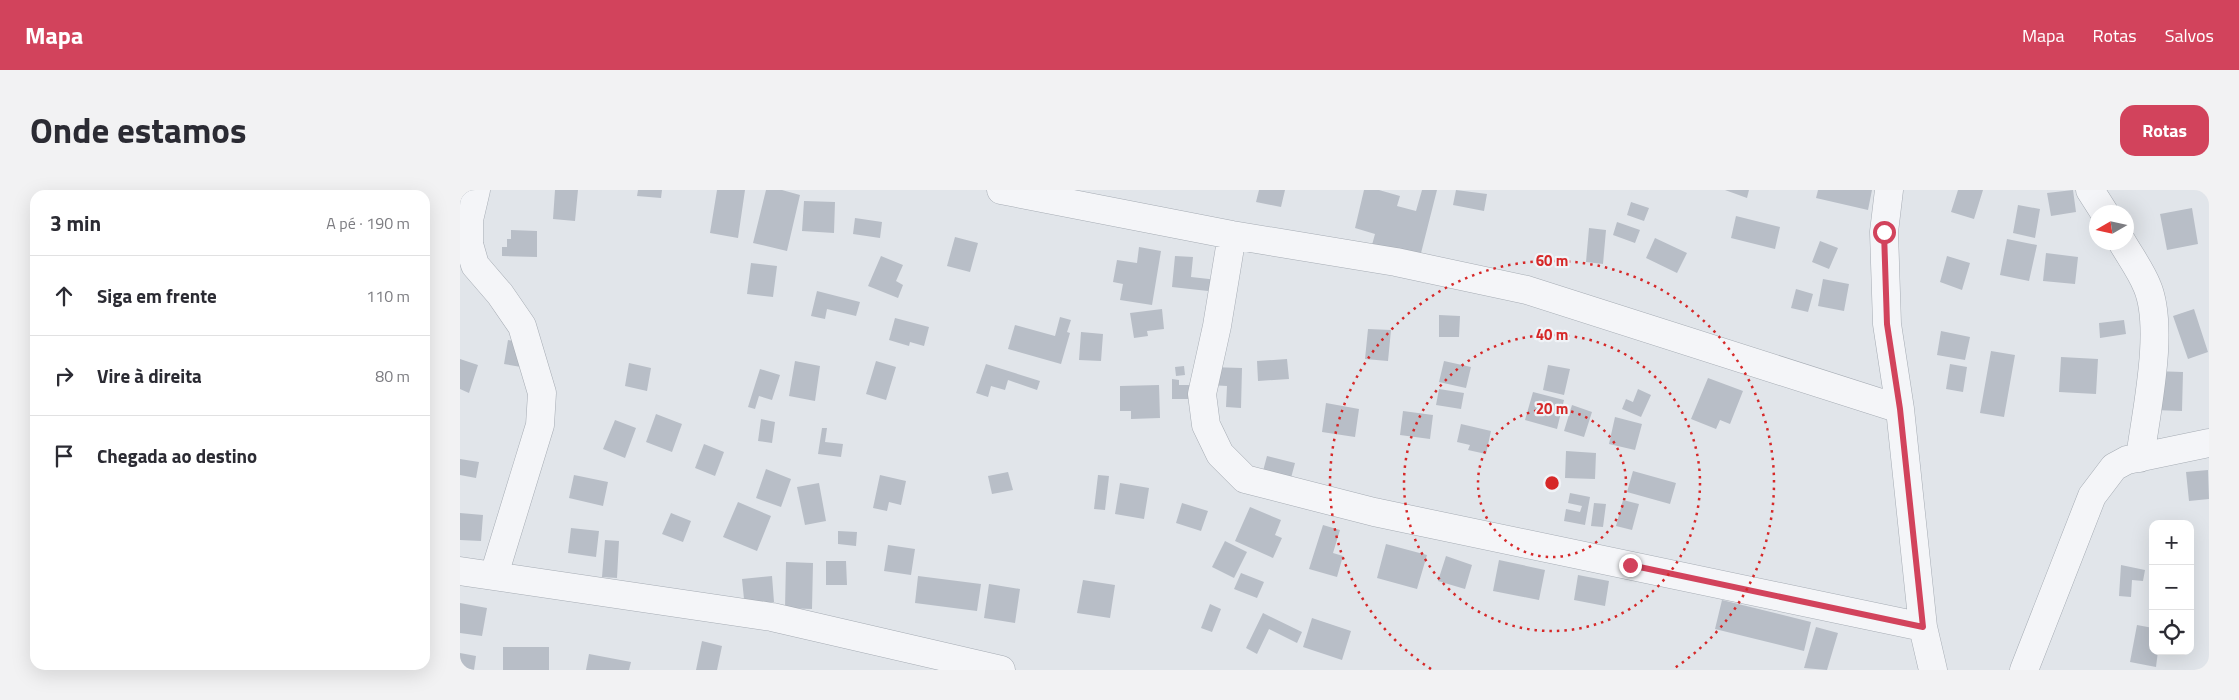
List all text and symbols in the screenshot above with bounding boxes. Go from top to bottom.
text: Mapa [25,17,83,53]
text: Mapa [2022,22,2065,49]
text: Rotas [2093,22,2137,49]
text: Salvos [2165,22,2214,49]
text: Onde estamos [30,103,246,157]
button: Rotas [2120,105,2209,156]
north arrow [2089,205,2134,250]
text: 3 min [50,207,101,239]
text: A pé · 190 m [326,211,410,235]
route start [1873,221,1896,244]
text: 60 m [1536,249,1568,272]
text: Siga em frente [97,281,217,310]
icon: ahead [50,282,78,310]
text: 110 m [366,284,410,308]
text: 40 m [1536,323,1568,346]
text: Vire à direita [97,361,202,390]
icon: right [50,362,78,390]
text: 80 m [375,364,410,388]
text: 20 m [1536,397,1568,420]
text: Chegada ao destino [97,441,257,470]
icon: arrive [50,442,78,470]
centre of rings [1543,474,1561,492]
map controls [2149,520,2194,655]
button: + [2149,520,2194,565]
route end [1619,554,1642,577]
button: − [2149,565,2194,610]
button: locate [2149,610,2194,655]

